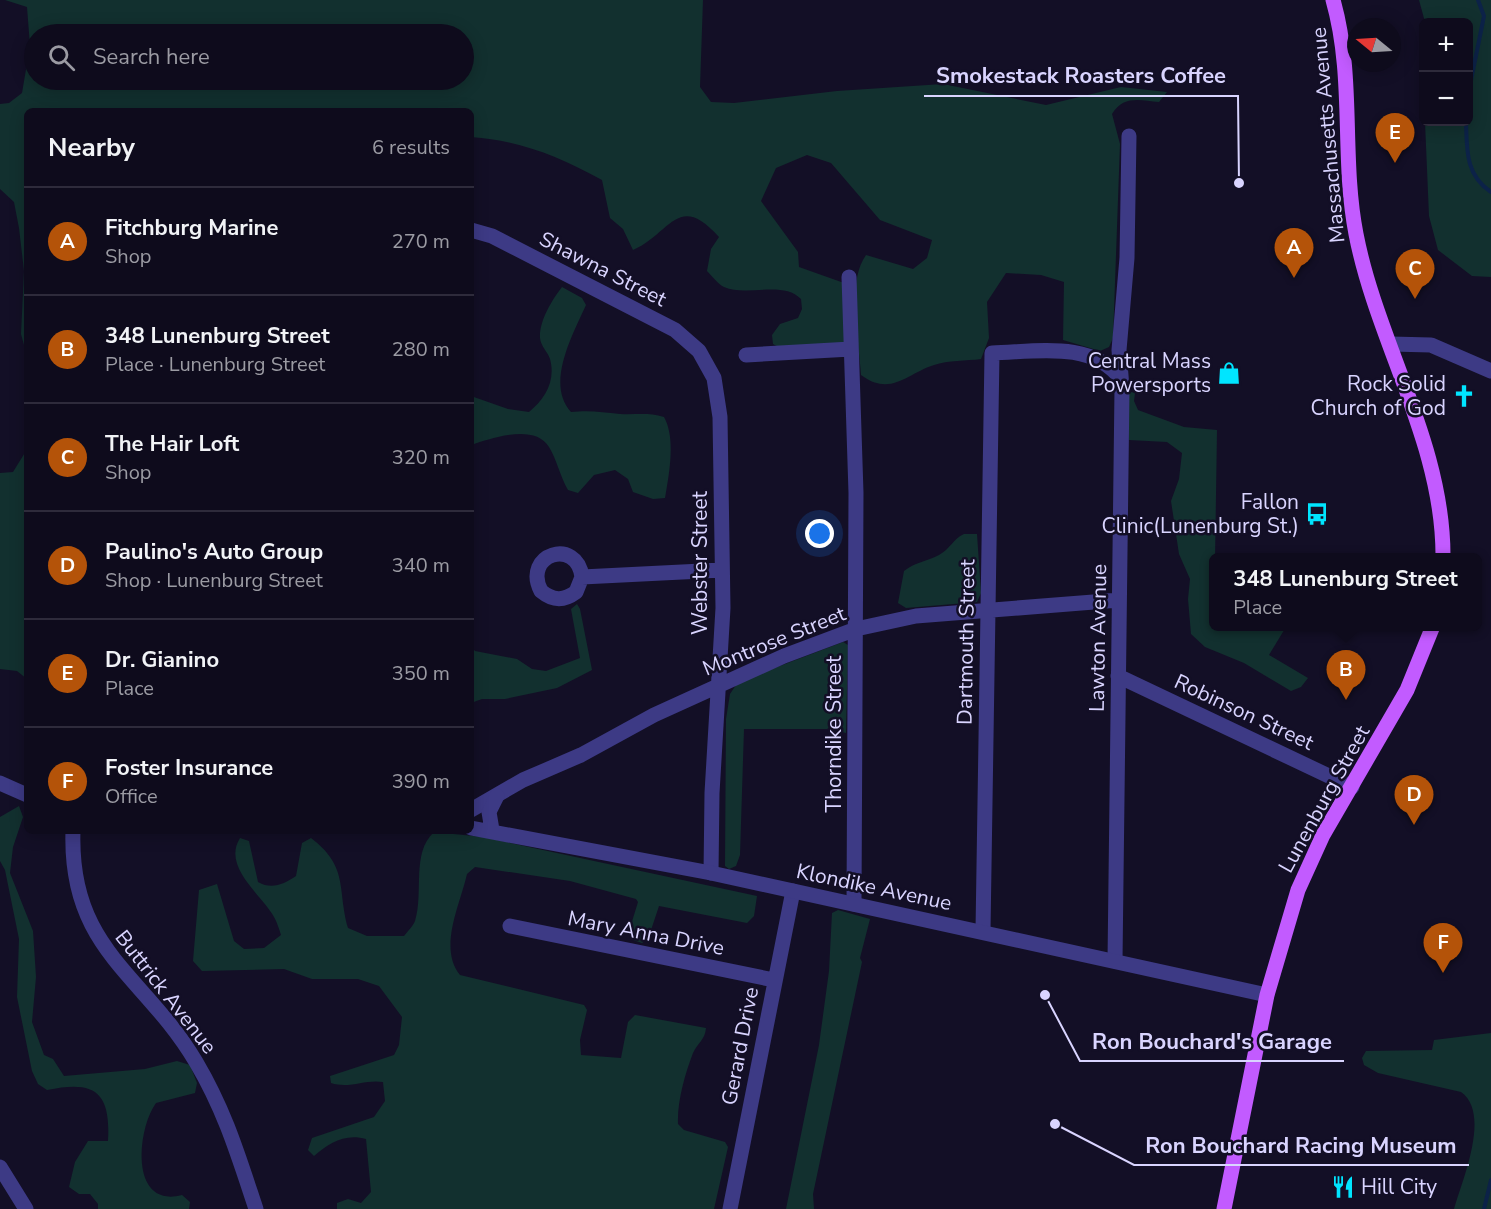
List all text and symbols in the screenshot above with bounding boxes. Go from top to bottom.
north arrow [1347,18,1401,72]
map controls [1419,18,1473,126]
button: + [1419,18,1473,72]
search box [24,24,474,90]
street label: Massachusetts Avenue [1305,26,1351,244]
icon: search [45,41,78,74]
text: Search here [93,42,210,72]
callout: Smokestack Roasters Coffee [924,56,1238,96]
text: Smokestack Roasters Coffee [936,61,1226,91]
button: − [1419,72,1473,126]
pin: E [1376,114,1414,163]
text: Nearby [48,130,135,165]
text: 6 results [372,134,450,161]
text: Fitchburg Marine [105,213,278,243]
street label: Shawna Street [535,225,672,313]
text: A [60,228,75,255]
text: 270 m [392,228,450,255]
pin: A [1274,228,1314,278]
text: Shop [105,243,151,270]
pin: C [1396,250,1434,299]
text: 348 Lunenburg Street [105,321,330,351]
text: B [61,336,74,363]
text: 280 m [392,336,450,363]
place label: Central Mass Powersports [1088,347,1211,399]
text: Place · Lunenburg Street [105,351,325,378]
shop icon: Central Mass Powersports [1216,360,1242,386]
place label: Rock Solid Church of God [1311,370,1446,422]
church icon: Rock Solid Church of God [1451,383,1477,409]
text: The Hair Loft [105,429,239,459]
text: C [61,444,74,471]
text: 320 m [392,444,450,471]
text: Shop [105,459,151,486]
place label: Fallon Clinic(Lunenburg St.) [1102,488,1299,540]
street label: Webster Street [686,490,714,635]
bus stop icon: Fallon Clinic(Lunenburg St.) [1304,501,1330,527]
your location [805,519,834,548]
text: Paulino's Auto Group [105,537,323,567]
text: D [60,552,75,579]
text: 340 m [392,552,450,579]
popup [1209,553,1482,631]
street label: Dartmouth Street [951,558,981,725]
street label: Lawton Avenue [1083,564,1113,712]
text: 348 Lunenburg Street [1233,564,1458,594]
text: Shop · Lunenburg Street [105,567,323,594]
text: Place [1233,594,1282,621]
street label: Montrose Street [698,599,850,682]
text: Dr. Gianino [105,645,219,675]
pin: B [1326,650,1366,700]
street label: Thorndike Street [820,655,848,812]
text: E [62,660,73,687]
text: 350 m [392,660,450,687]
street label: Robinson Street [1170,667,1319,757]
text: Place [105,675,154,702]
street label: Lunenburg Street [1272,720,1376,878]
text: Foster Insurance [105,753,273,783]
text: F [62,768,73,795]
text: 390 m [392,768,450,795]
pin: D [1394,776,1434,825]
text: Office [105,783,158,810]
street label: Klondike Avenue [794,857,954,917]
street label: Mary Anna Drive [565,904,727,962]
street label: Buttrick Avenue [109,924,223,1060]
pin: F [1424,924,1462,973]
street label: Gerard Drive [715,985,765,1107]
callout: Ron Bouchard's Garage [1080,1021,1344,1061]
text: Ron Bouchard's Garage [1092,1027,1332,1057]
callout: Ron Bouchard Racing Museum [1134,1125,1469,1165]
text: Ron Bouchard Racing Museum [1145,1131,1457,1161]
place label: Hill City [1361,1173,1437,1201]
restaurant icon: Hill City [1330,1174,1356,1200]

